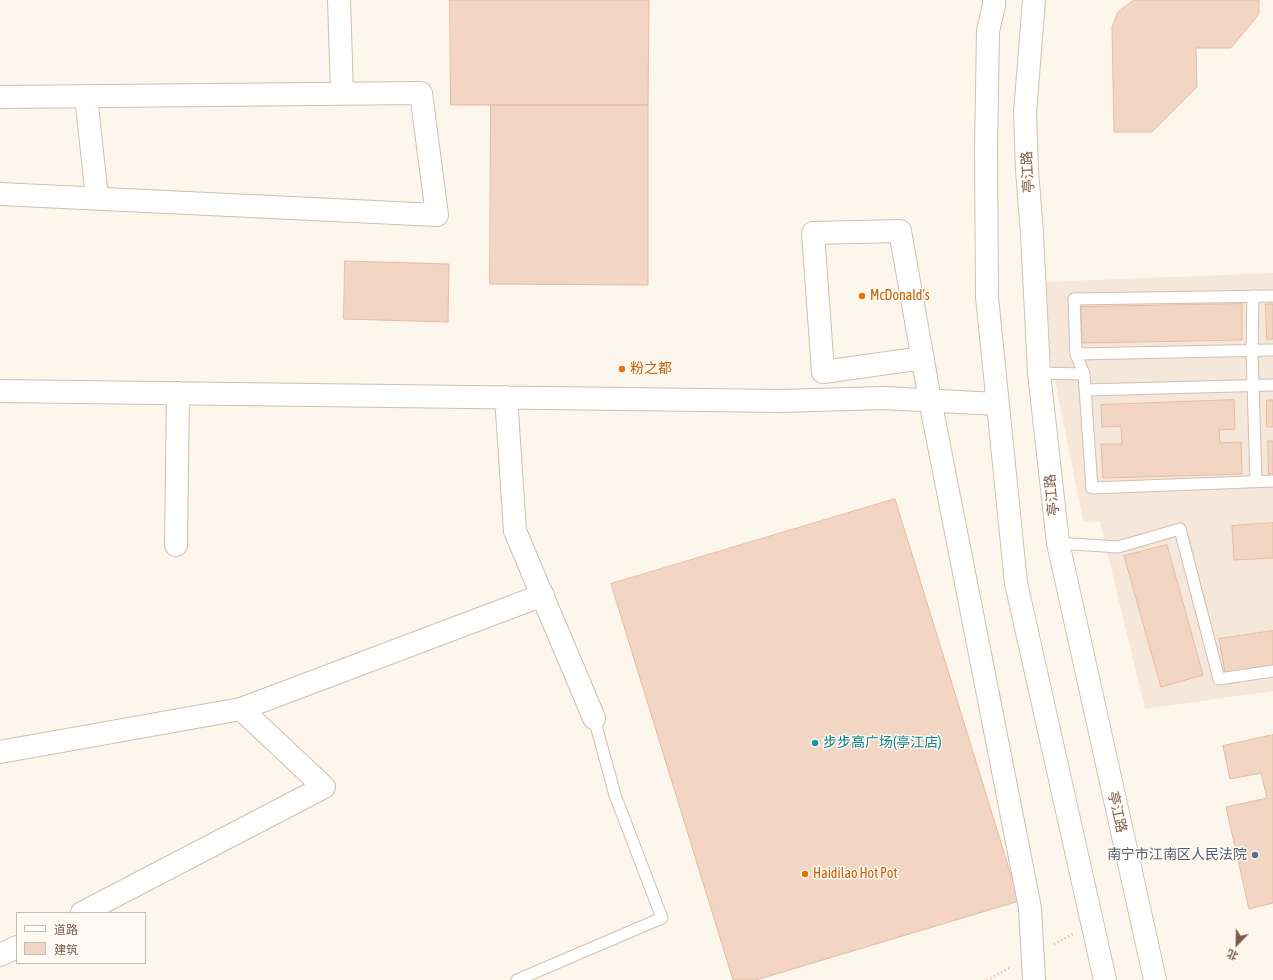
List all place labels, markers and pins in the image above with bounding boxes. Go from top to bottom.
place label: McDonald's [870,288,930,304]
marker: McDonald's [857,291,867,301]
place label: 粉之都 [630,361,672,377]
marker: 粉之都 [617,364,627,374]
place label: 步步高广场(亭江店) [823,735,942,751]
marker: 步步高广场(亭江店) [810,738,820,748]
place label: 南宁市江南区人民法院 [1107,847,1247,863]
marker: 南宁市江南区人民法院 [1250,850,1260,860]
place label: Haidilao Hot Pot [813,866,897,882]
marker: Haidilao Hot Pot [800,869,810,879]

